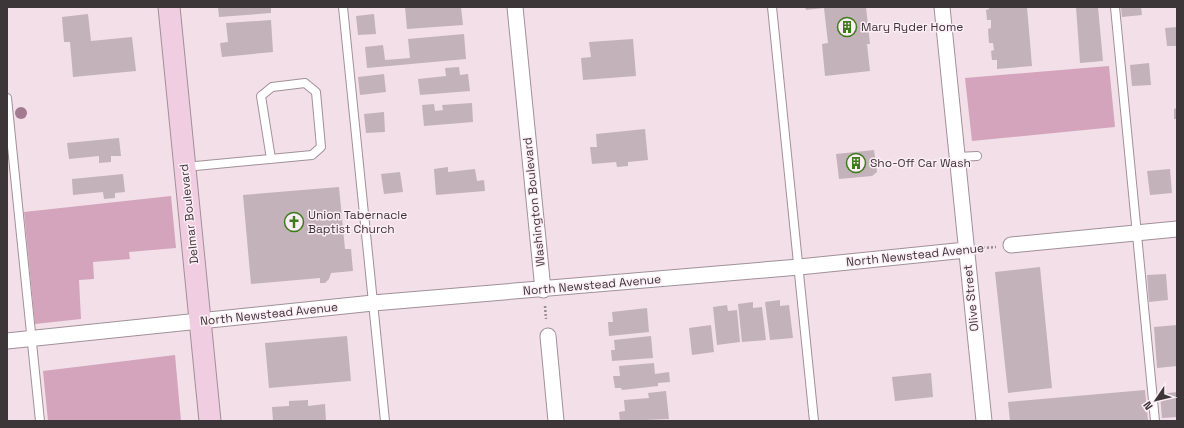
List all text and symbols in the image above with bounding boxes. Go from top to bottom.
building icon: Mary Ryder Home [836,16,858,38]
place label: Mary Ryder Home [861,19,963,35]
street label: Washington Boulevard [519,137,549,267]
building icon: Sho-Off Car Wash [845,152,867,174]
place label: Sho-Off Car Wash [870,155,971,171]
street label: Delmar Boulevard [176,163,202,265]
place label: Union Tabernacle Baptist Church [308,207,407,237]
church icon: Union Tabernacle Baptist Church [283,211,305,233]
street label: North Newstead Avenue [845,240,985,270]
street label: Olive Street [960,264,982,332]
street label: North Newstead Avenue [522,271,662,299]
street label: North Newstead Avenue [199,299,339,329]
north arrow [1136,380,1176,420]
text: N [1140,399,1156,413]

